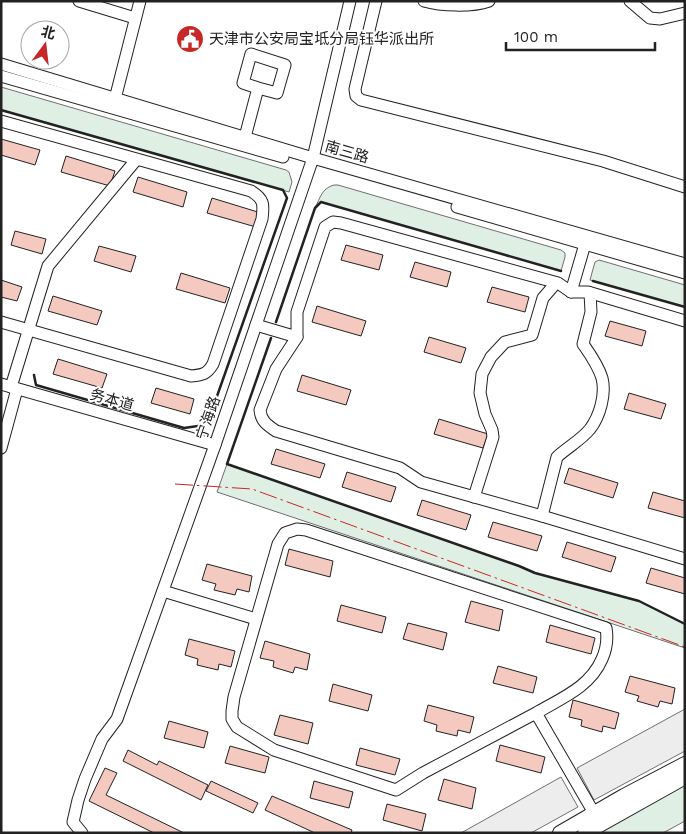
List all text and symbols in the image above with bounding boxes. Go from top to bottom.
north arrow [20,20,70,70]
scale bar [506,20,655,52]
text: 北 [40,23,57,42]
public building icon: 天津市公安局宝坻分局钰华派出所 [175,24,205,54]
text: 100 m [514,28,558,46]
place label: 天津市公安局宝坻分局钰华派出所 [209,30,434,48]
street label: 南三路 [323,137,371,167]
street label: 务本道 [88,385,136,415]
street label: 宁海路 [192,394,224,442]

